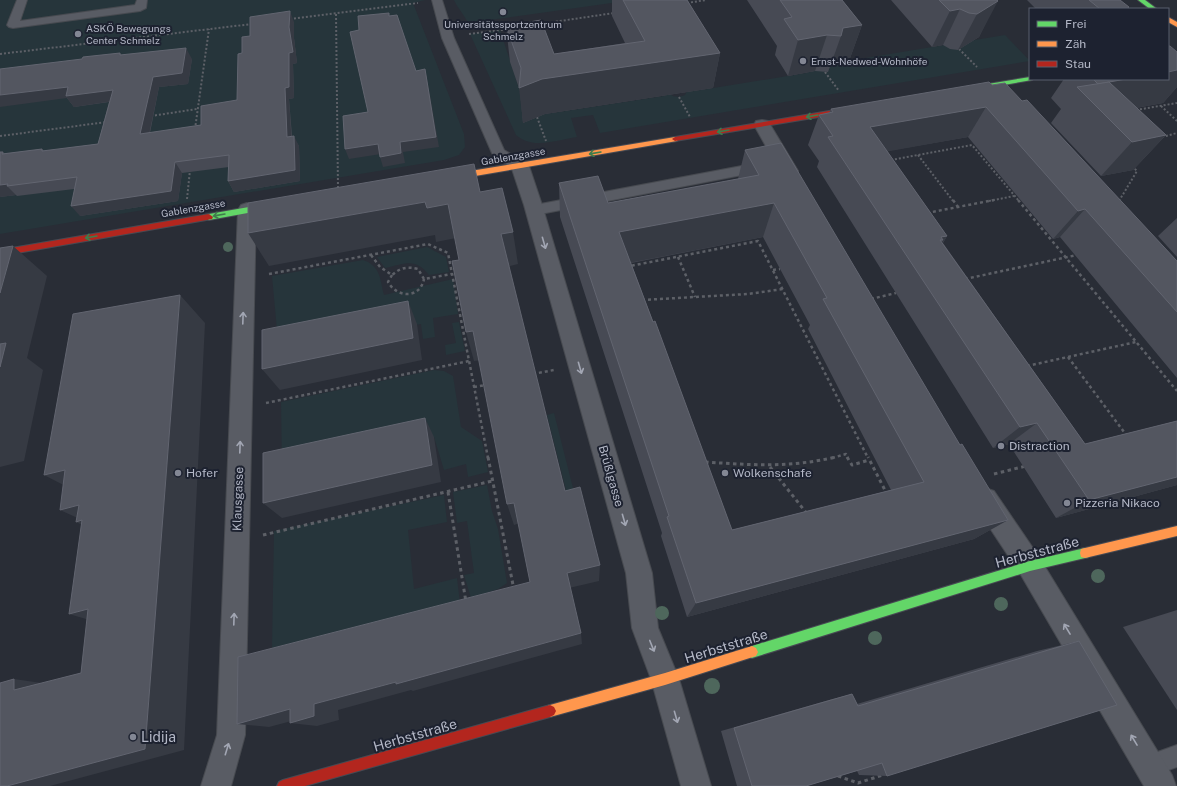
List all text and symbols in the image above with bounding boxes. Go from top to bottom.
marker: Universitätssportzentrum Schmelz [498,7,508,17]
legend [1029,8,1169,80]
text: Frei [1065,17,1087,31]
place label: Universitätssportzentrum Schmelz [444,18,562,42]
place label: ASKÖ Bewegungs Center Schmelz [86,22,171,46]
marker: ASKÖ Bewegungs Center Schmelz [73,29,83,39]
text: Zäh [1065,37,1086,51]
place label: Ernst-Nedwed-Wohnhöfe [811,55,928,67]
marker: Ernst-Nedwed-Wohnhöfe [798,56,808,66]
text: Stau [1065,57,1091,71]
one-way arrow [806,112,819,120]
one-way arrow [717,127,730,135]
street label: Gablenzgasse [480,144,546,168]
one-way arrow [589,149,602,157]
street label: Gablenzgasse [160,196,226,220]
one-way arrow [213,211,226,219]
one-way arrow [85,233,98,241]
one-way arrow [541,237,548,250]
one-way arrow [240,311,247,324]
one-way arrow [577,362,584,375]
place label: Distraction [1009,439,1070,453]
one-way arrow [236,441,243,454]
marker: Distraction [996,441,1006,451]
street label: Brüßlgasse [596,444,627,509]
place label: Hofer [186,466,218,480]
street label: Klausgasse [230,466,246,531]
place label: Wolkenschafe [733,466,812,480]
marker: Hofer [173,468,183,478]
marker: Wolkenschafe [720,468,730,478]
place label: Pizzeria Nikaco [1075,496,1160,510]
marker: Pizzeria Nikaco [1062,498,1072,508]
one-way arrow [621,513,628,526]
street label: Herbststraße [993,533,1081,571]
one-way arrow [231,613,238,626]
one-way arrow [1063,623,1071,635]
street label: Herbststraße [682,626,770,666]
one-way arrow [649,640,657,652]
one-way arrow [673,710,680,723]
street label: Herbststraße [371,715,459,755]
place label: Lidija [141,729,176,745]
marker: Lidija [128,732,138,742]
one-way arrow [1129,735,1137,747]
one-way arrow [224,742,231,755]

